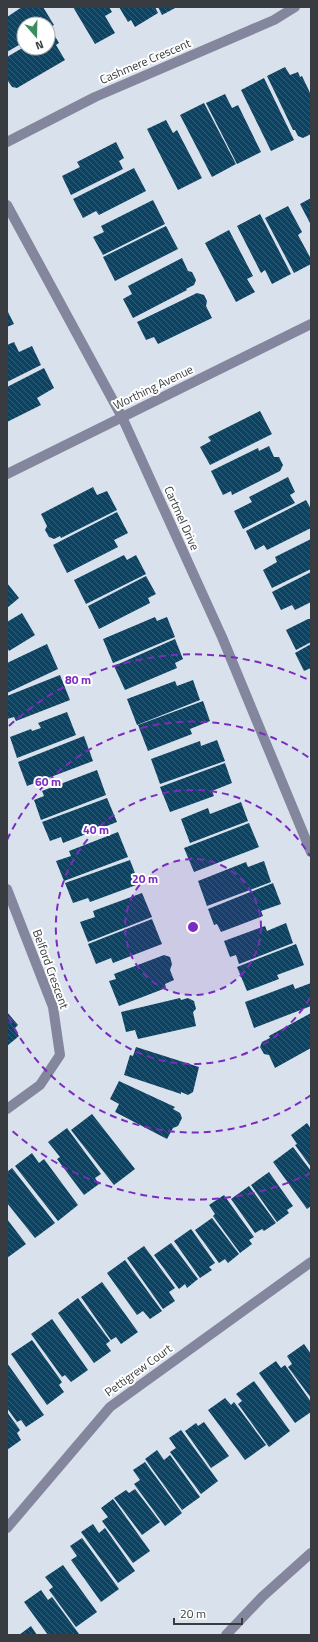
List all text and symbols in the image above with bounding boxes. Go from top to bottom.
north arrow [16,16,56,56]
street label: Cashmere Crescent [96,33,194,89]
text: N [33,37,46,54]
street label: Worthing Avenue [110,359,196,415]
street label: Cartmel Drive [159,483,205,553]
text: 80 m [65,670,91,689]
text: 60 m [35,772,61,791]
text: 40 m [83,820,109,839]
text: 20 m [132,869,158,888]
centre of rings [186,920,200,934]
street label: Belford Crescent [28,927,74,1012]
street label: Pettigrew Court [100,1338,176,1401]
scale bar [174,1600,242,1626]
text: 20 m [180,1604,206,1623]

